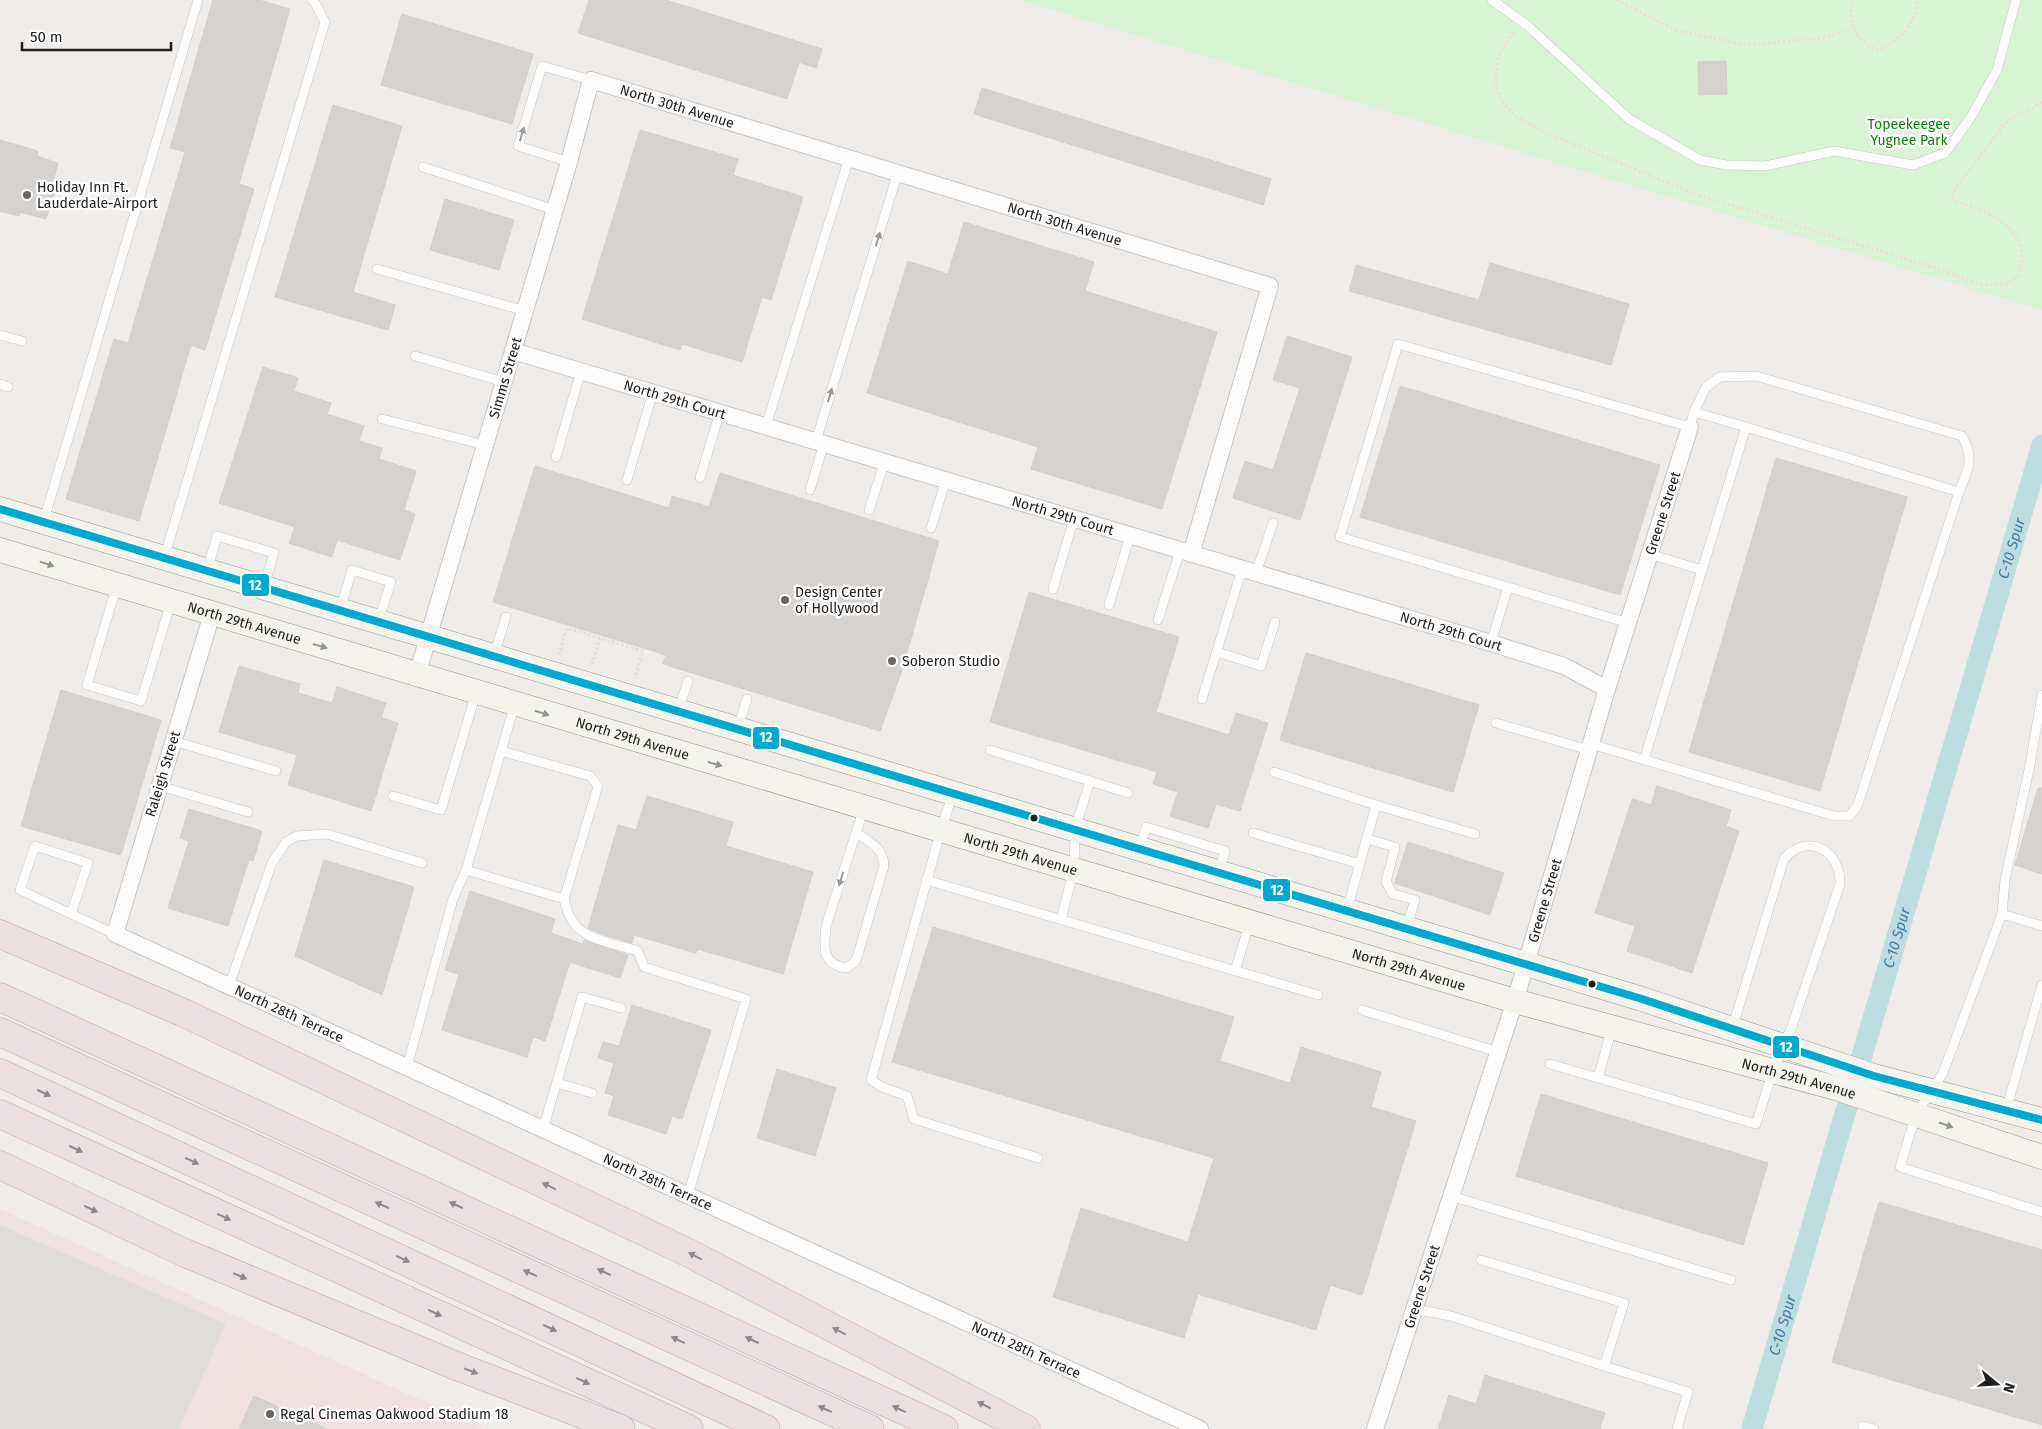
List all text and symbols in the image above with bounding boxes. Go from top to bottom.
scale bar [22,20,171,52]
text: 50 m [30,28,63,46]
street label: North 30th Avenue [618,81,736,131]
park label: Topeekeegee Yugnee Park [1868,116,1950,149]
one-way arrow [519,126,527,141]
place label: Holiday Inn Ft. Lauderdale-Airport [37,179,159,212]
marker: Holiday Inn Ft. Lauderdale-Airport [21,189,33,201]
street label: North 30th Avenue [1006,198,1124,249]
one-way arrow [874,231,882,246]
street label: Simms Street [485,334,525,420]
street label: North 29th Court [622,376,729,423]
one-way arrow [827,387,835,402]
street label: Greene Street [1641,468,1684,557]
street label: North 29th Court [1010,492,1117,539]
water label: C-10 Spur [1994,515,2029,581]
one-way arrow [39,560,54,568]
line badge: 12 [241,573,270,597]
text: 12 [248,577,262,594]
place label: Design Center of Hollywood [795,584,883,617]
marker: Design Center of Hollywood [779,594,791,606]
street label: North 29th Avenue [186,598,303,648]
street label: North 29th Court [1398,608,1505,655]
one-way arrow [312,642,327,650]
place label: Soberon Studio [902,653,1000,670]
marker: Soberon Studio [886,655,898,667]
one-way arrow [535,709,550,717]
street label: North 29th Avenue [574,713,691,763]
line badge: 12 [752,726,780,750]
street label: Raleigh Street [142,728,184,819]
text: 12 [759,729,773,746]
one-way arrow [707,760,722,768]
unlabelled marker [1029,813,1039,823]
street label: North 29th Avenue [962,829,1080,879]
street label: Greene Street [1524,856,1565,945]
one-way arrow [837,872,845,887]
line badge: 12 [1262,878,1291,902]
text: 12 [1270,882,1284,899]
water label: C-10 Spur [1879,904,1915,970]
street label: North 29th Avenue [1350,944,1468,994]
unlabelled marker [1587,979,1597,989]
street label: North 28th Terrace [232,981,347,1046]
line badge: 12 [1772,1035,1800,1059]
text: 12 [1779,1039,1793,1056]
street label: North 29th Avenue [1740,1054,1858,1103]
one-way arrow [37,1090,51,1098]
one-way arrow [1939,1122,1954,1129]
one-way arrow [69,1145,83,1153]
street label: North 28th Terrace [601,1149,715,1214]
one-way arrow [185,1157,199,1165]
one-way arrow [541,1181,556,1190]
one-way arrow [449,1200,463,1208]
one-way arrow [375,1201,389,1209]
one-way arrow [84,1204,99,1213]
one-way arrow [217,1213,231,1221]
street label: Greene Street [1400,1242,1443,1330]
one-way arrow [688,1252,702,1260]
one-way arrow [396,1256,410,1264]
one-way arrow [523,1268,537,1276]
one-way arrow [597,1268,611,1276]
one-way arrow [232,1272,247,1280]
water label: C-10 Spur [1765,1292,1800,1358]
one-way arrow [428,1309,443,1317]
street label: North 28th Terrace [969,1318,1083,1382]
one-way arrow [543,1325,557,1333]
one-way arrow [832,1327,847,1335]
one-way arrow [671,1336,685,1344]
one-way arrow [745,1336,759,1344]
north arrow [1972,1359,2022,1409]
one-way arrow [463,1368,478,1375]
one-way arrow [576,1377,590,1385]
text: N [1999,1381,2018,1395]
one-way arrow [977,1401,991,1409]
one-way arrow [818,1404,832,1412]
one-way arrow [892,1404,906,1412]
place label: Regal Cinemas Oakwood Stadium 18 [280,1406,509,1423]
marker: Regal Cinemas Oakwood Stadium 18 [264,1408,276,1420]

